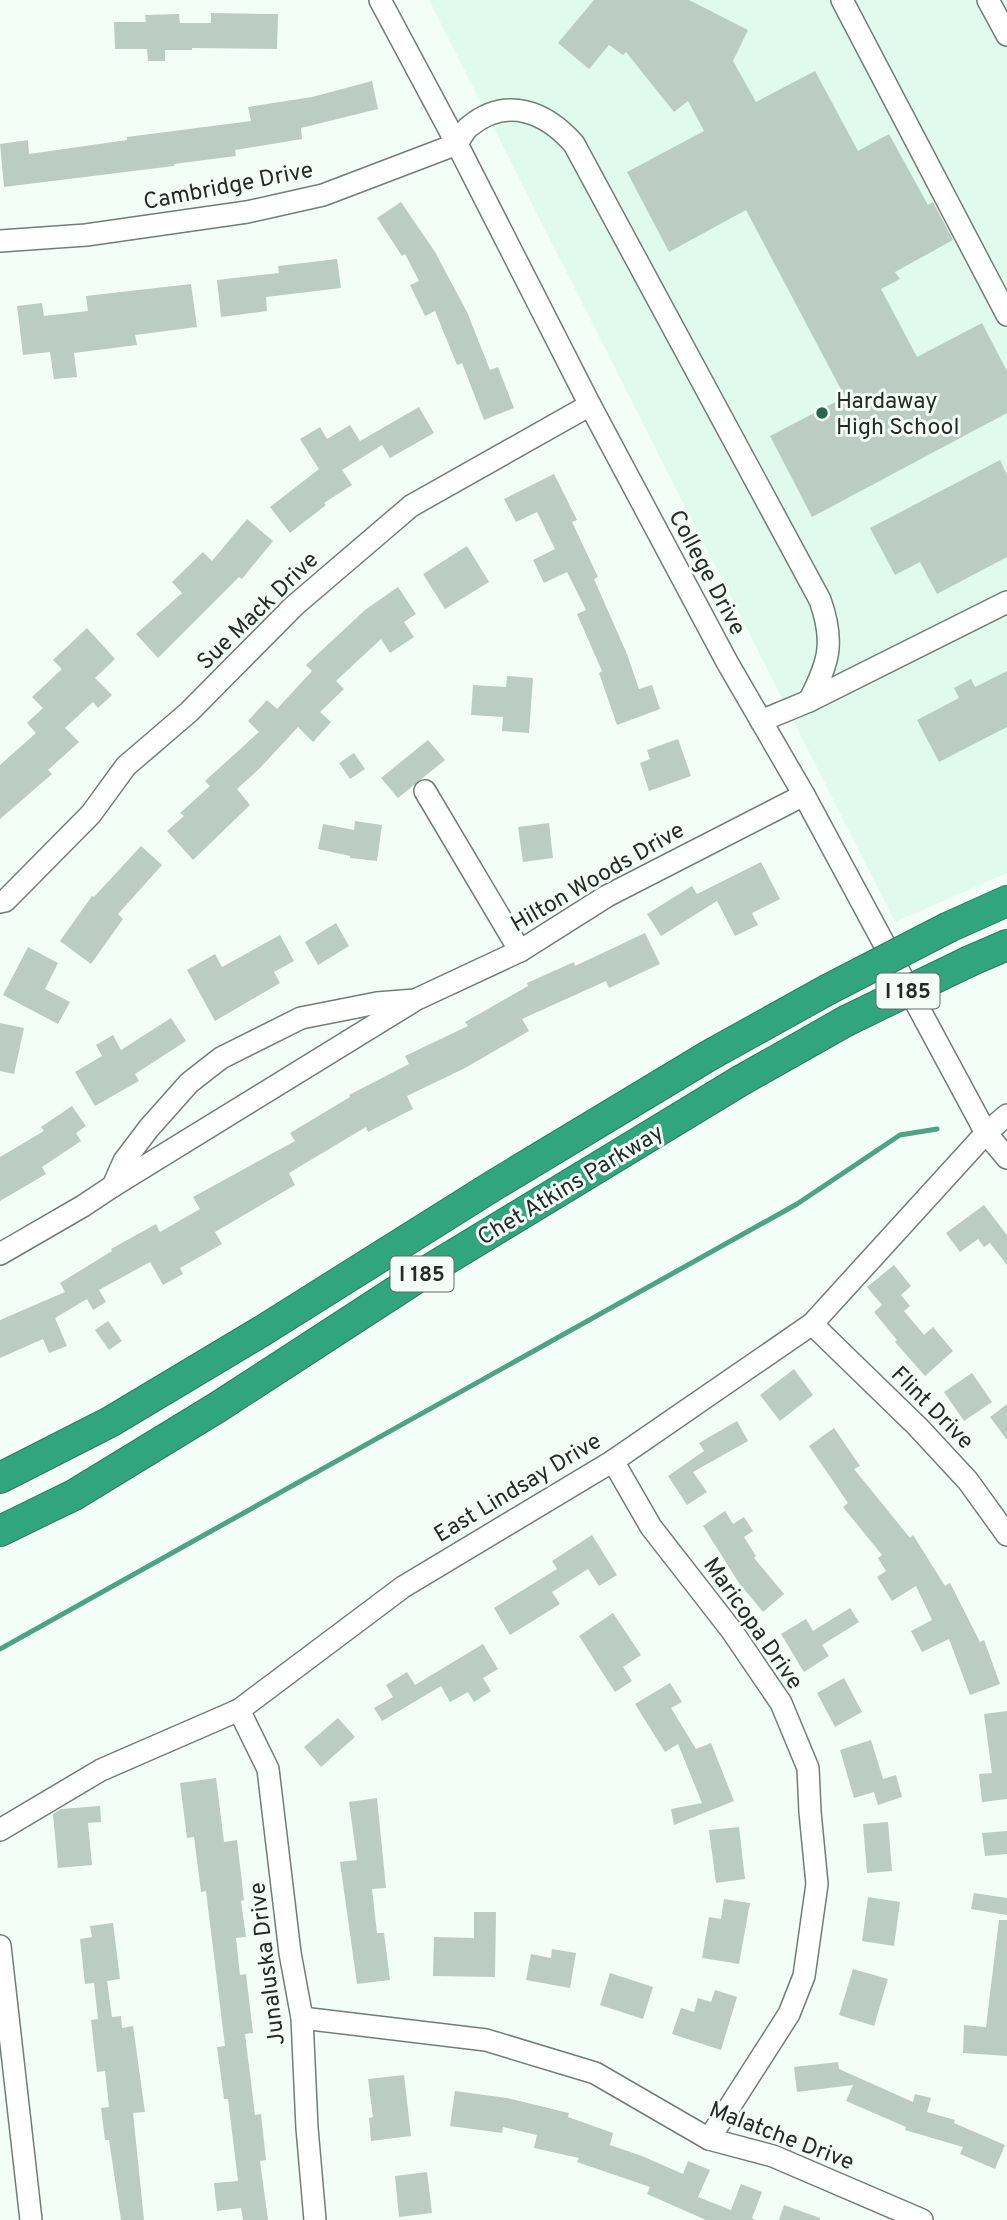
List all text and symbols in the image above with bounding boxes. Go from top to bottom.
street label: Cambridge Drive [141,157,316,218]
place label: Hardaway High School [836,388,959,443]
marker: Hardaway High School [814,405,830,421]
street label: College Drive [661,506,751,641]
street label: Sue Mack Drive [192,546,326,677]
street label: Hilton Woods Drive [506,817,690,940]
road number: I 185 [876,974,940,1009]
street label: Chet Atkins Parkway [473,1119,670,1253]
road number: I 185 [390,1256,453,1292]
street label: Flint Drive [884,1361,979,1456]
street label: East Lindsay Drive [429,1428,607,1551]
street label: Maricopa Drive [696,1553,808,1696]
street label: Junaluska Drive [244,1880,293,2047]
street label: Malatche Drive [704,2096,858,2178]

